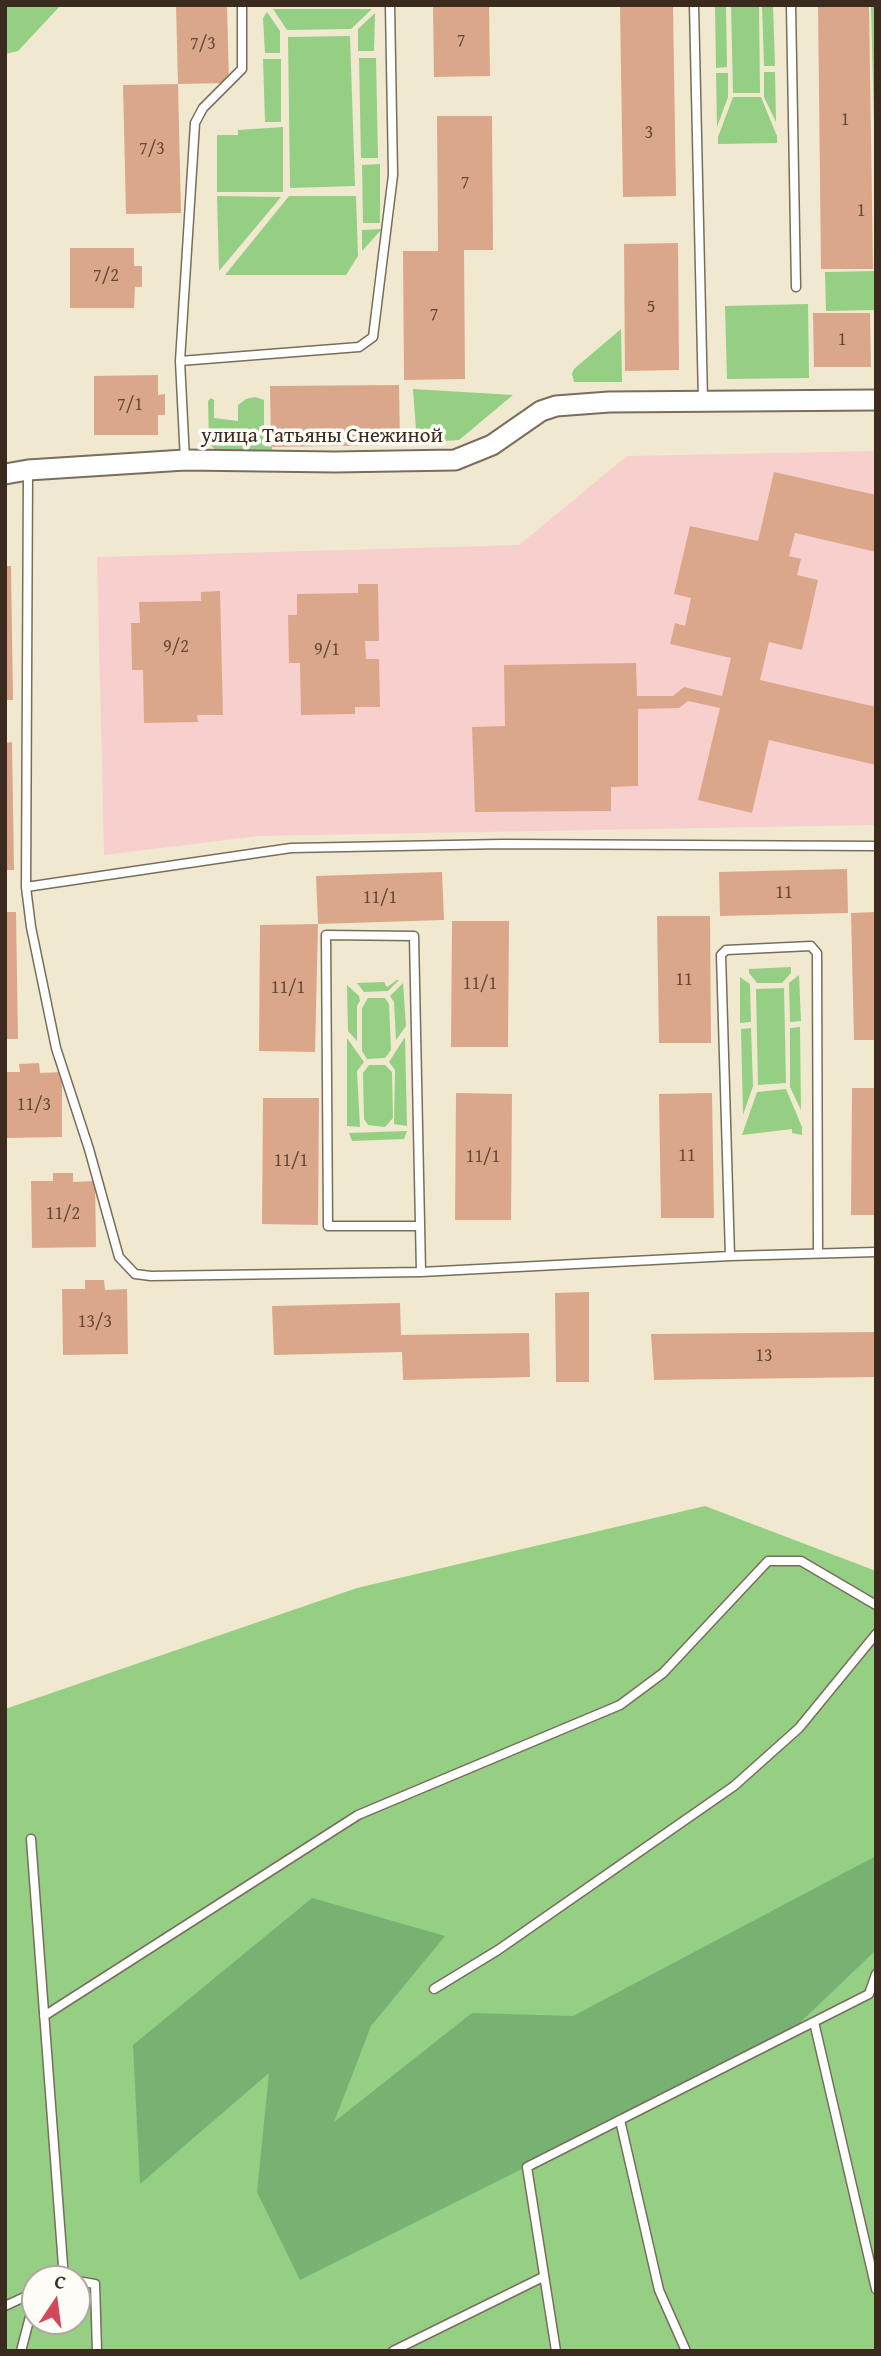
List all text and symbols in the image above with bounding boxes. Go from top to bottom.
house number: 7 [457,30,465,52]
house number: 7/3 [190,33,216,55]
house number: 1 [841,109,849,131]
house number: 3 [645,122,653,144]
house number: 7/3 [139,138,165,160]
house number: 7 [461,172,469,194]
house number: 1 [857,200,865,222]
house number: 7/2 [93,265,119,287]
house number: 5 [647,296,655,318]
house number: 7 [430,304,438,326]
house number: 1 [838,329,846,351]
house number: 7/1 [117,394,143,416]
street label: улица Татьяны Снежиной [201,424,443,450]
house number: 9/2 [163,636,189,658]
house number: 9/1 [314,639,340,661]
house number: 11 [775,882,793,904]
house number: 11/1 [363,887,397,909]
house number: 11 [675,969,693,991]
house number: 11/1 [463,973,497,995]
house number: 11/1 [271,977,305,999]
house number: 11/3 [17,1094,51,1116]
house number: 11 [678,1145,696,1167]
house number: 11/1 [466,1146,500,1168]
house number: 11/1 [274,1150,308,1172]
house number: 11/2 [46,1203,80,1225]
house number: 13/3 [78,1311,112,1333]
house number: 13 [755,1345,773,1367]
north arrow [21,2265,91,2335]
text: С [52,2267,69,2296]

